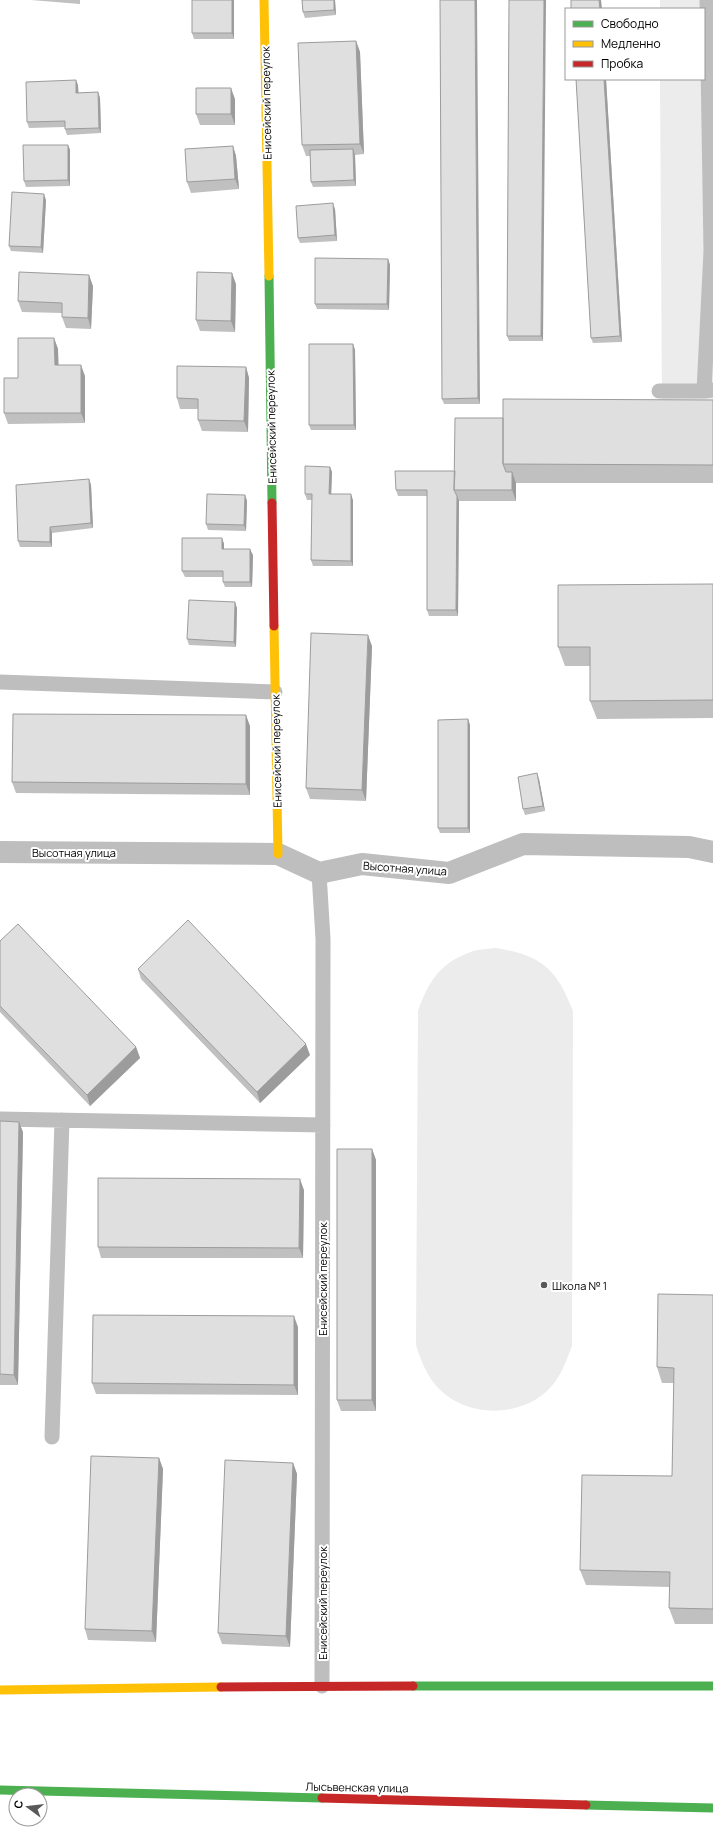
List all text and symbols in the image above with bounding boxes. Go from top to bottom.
legend [565,8,705,80]
text: Свободно [601,15,659,32]
text: Медленно [601,35,661,52]
street label: Енисейский переулок [258,46,274,160]
text: Пробка [601,55,643,72]
street label: Енисейский переулок [263,370,279,484]
street label: Енисейский переулок [268,694,284,808]
street label: Высотная улица [32,845,116,860]
street label: Высотная улица [363,858,447,878]
street label: Енисейский переулок [315,1222,330,1336]
place label: Школа № 1 [552,1278,607,1293]
marker: Школа № 1 [539,1280,549,1290]
street label: Енисейский переулок [315,1546,330,1660]
street label: Лысьвенская улица [306,1779,408,1795]
north arrow [8,1787,48,1827]
text: С [10,1798,26,1810]

